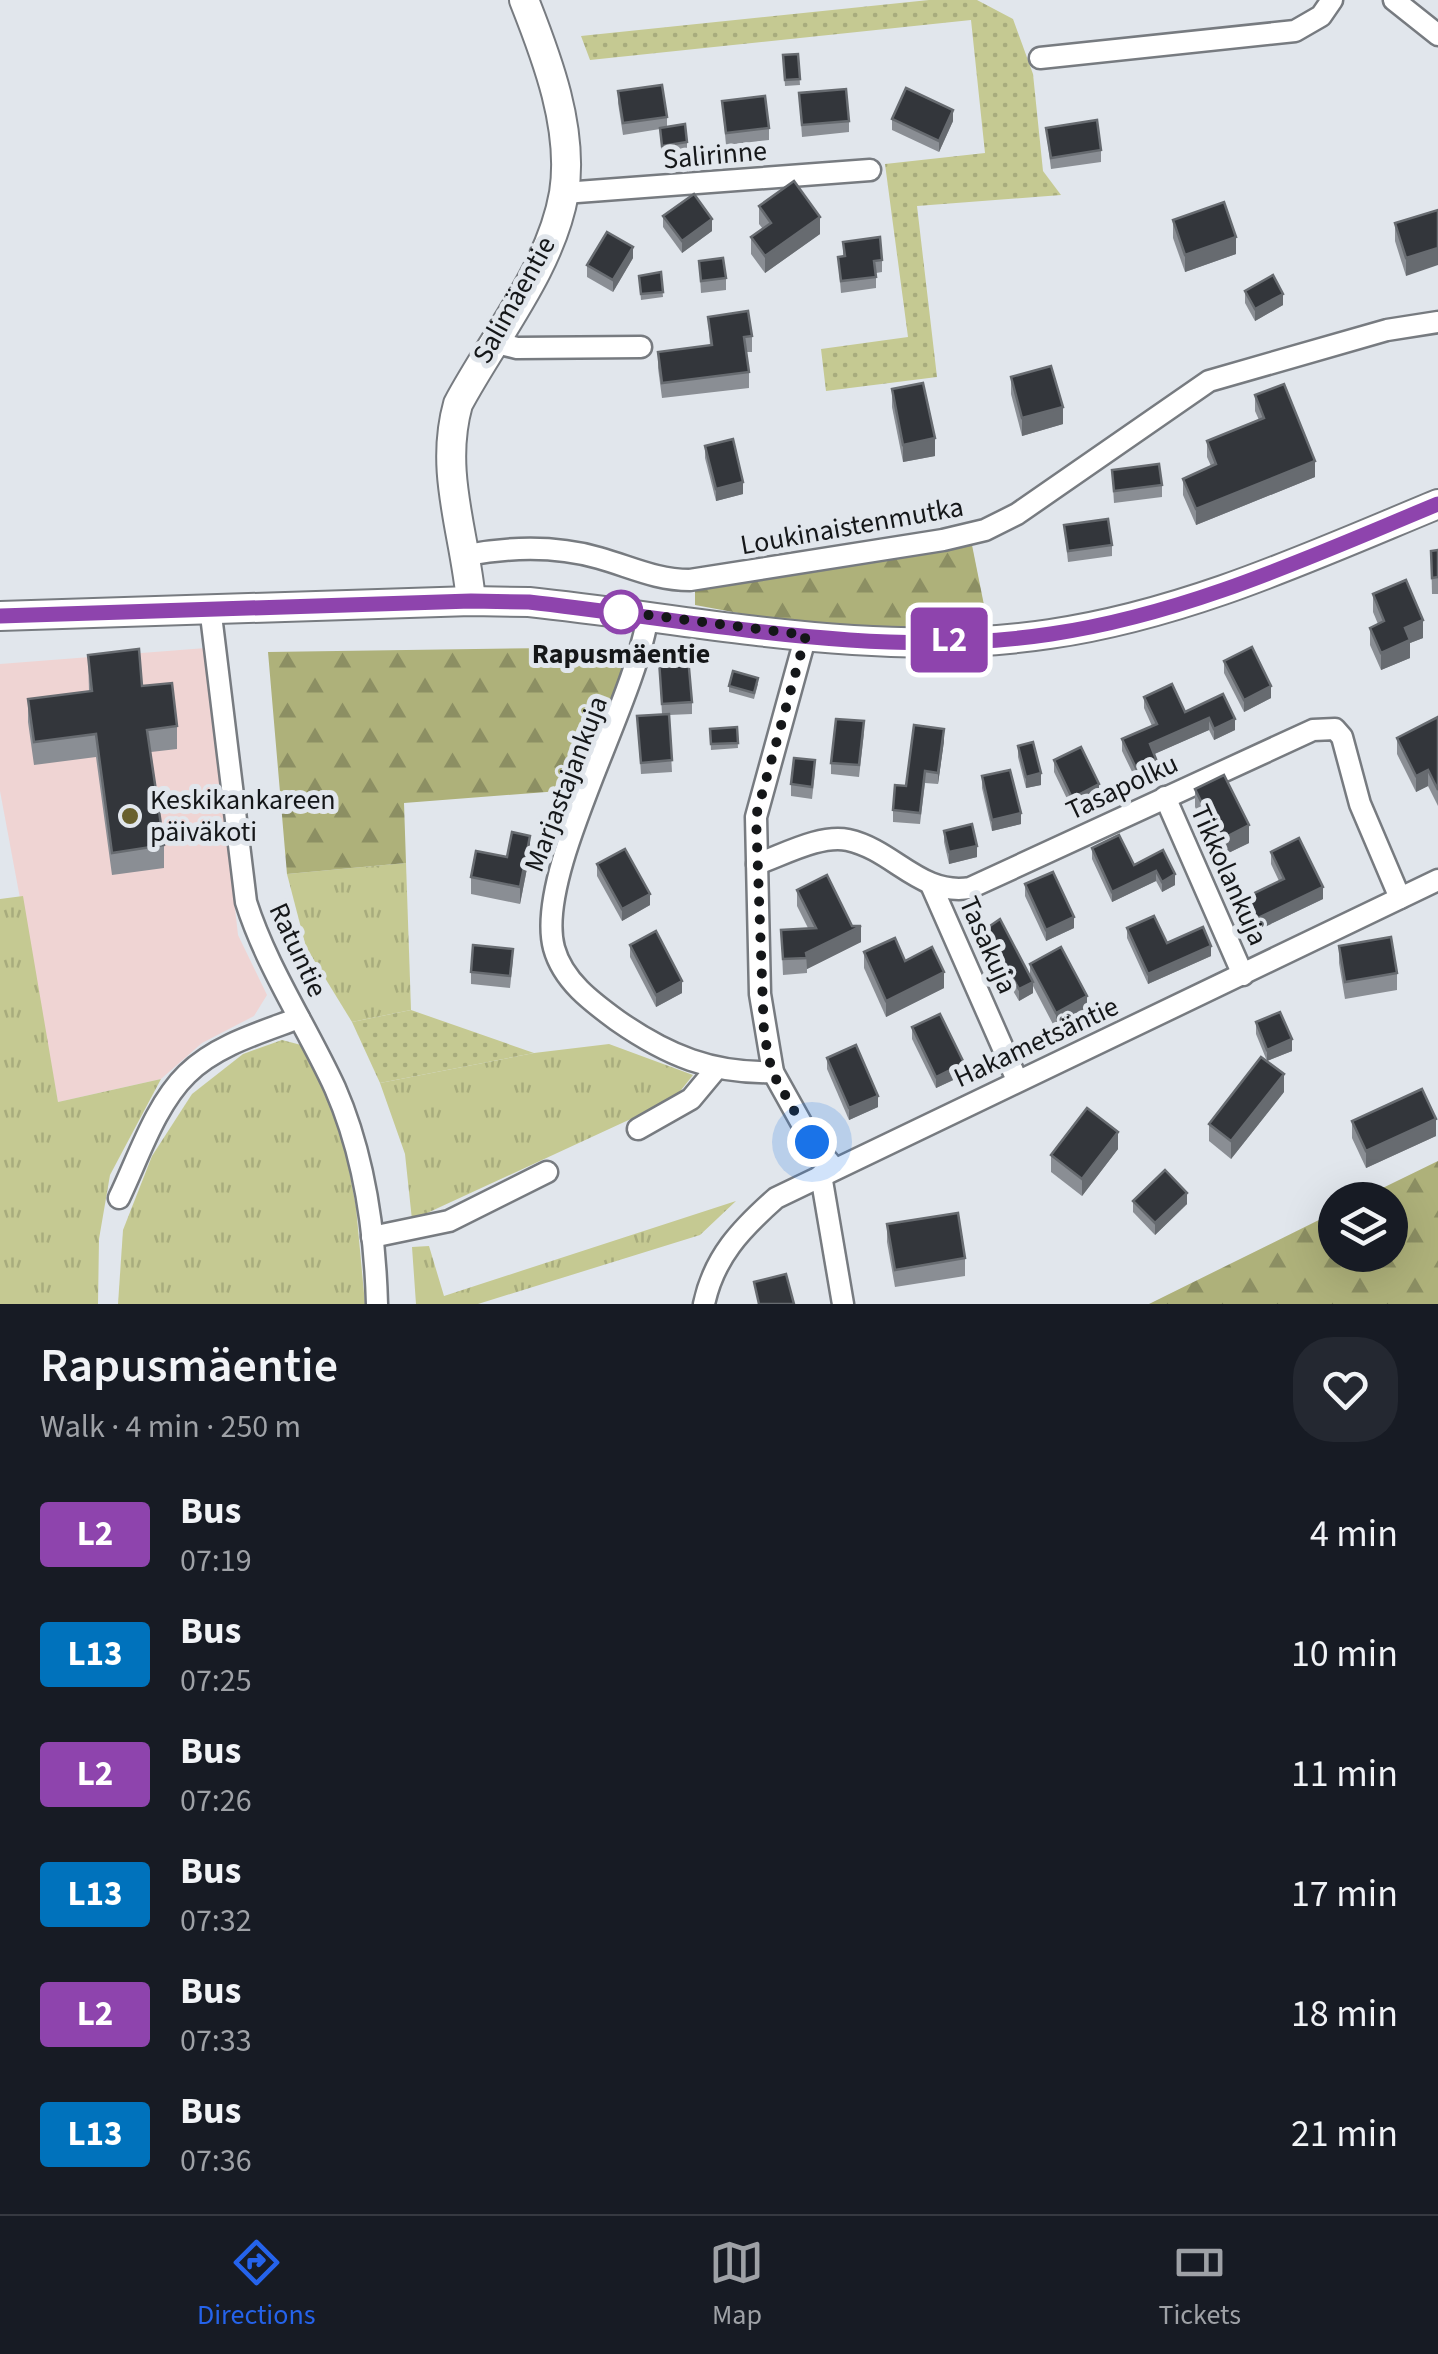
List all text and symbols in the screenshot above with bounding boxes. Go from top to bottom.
street label: Salirinne [661,131,769,179]
street label: Salimäentie [463,229,565,371]
street label: Loukinaistenmutka [737,487,967,565]
marker: Rapusmäentie [600,591,642,633]
line badge: L2 [904,608,994,672]
text: L2 [931,615,967,665]
place label: Rapusmäentie [532,634,710,674]
street label: Marjastajankuja [514,690,618,878]
street label: Tasapolku [1059,744,1185,830]
place label: Keskikankareen päiväkoti [150,780,336,852]
street label: Tikkolankuja [1180,798,1278,952]
marker: Keskikankareen päiväkoti [119,805,141,827]
street label: Tasakuja [949,890,1027,1000]
street label: Ratuntie [259,896,337,1004]
street label: Hakametsäntie [947,986,1125,1098]
your location [787,1117,837,1167]
map controls [1318,1182,1408,1272]
button: layers [1318,1182,1408,1272]
text: Rapusmäentie [40,1332,338,1400]
button: heart [1293,1337,1398,1442]
text: Walk · 4 min · 250 m [40,1404,301,1450]
text: Bus [180,1484,241,1538]
text: 4 min [1310,1507,1398,1561]
text: L2 [77,1509,113,1559]
text: 07:19 [180,1538,252,1584]
text: Bus [180,1604,241,1658]
text: 10 min [1291,1627,1398,1681]
text: L13 [67,1629,123,1679]
text: 07:25 [180,1658,252,1704]
text: Bus [180,1724,241,1778]
text: 11 min [1291,1747,1398,1801]
text: L2 [77,1749,113,1799]
text: 07:26 [180,1778,252,1824]
text: Bus [180,1844,241,1898]
text: 17 min [1291,1867,1398,1921]
text: L13 [67,1869,123,1919]
text: 07:32 [180,1898,252,1944]
text: Bus [180,1964,241,2018]
text: 18 min [1291,1987,1398,2041]
text: L2 [77,1989,113,2039]
text: 07:33 [180,2018,252,2064]
text: Bus [180,2084,241,2138]
text: 21 min [1291,2107,1398,2161]
text: L13 [67,2109,123,2159]
text: 07:36 [180,2138,252,2184]
tab: Directions [197,2235,315,2335]
tab: Map [709,2235,764,2335]
tab: Tickets [1158,2235,1241,2335]

